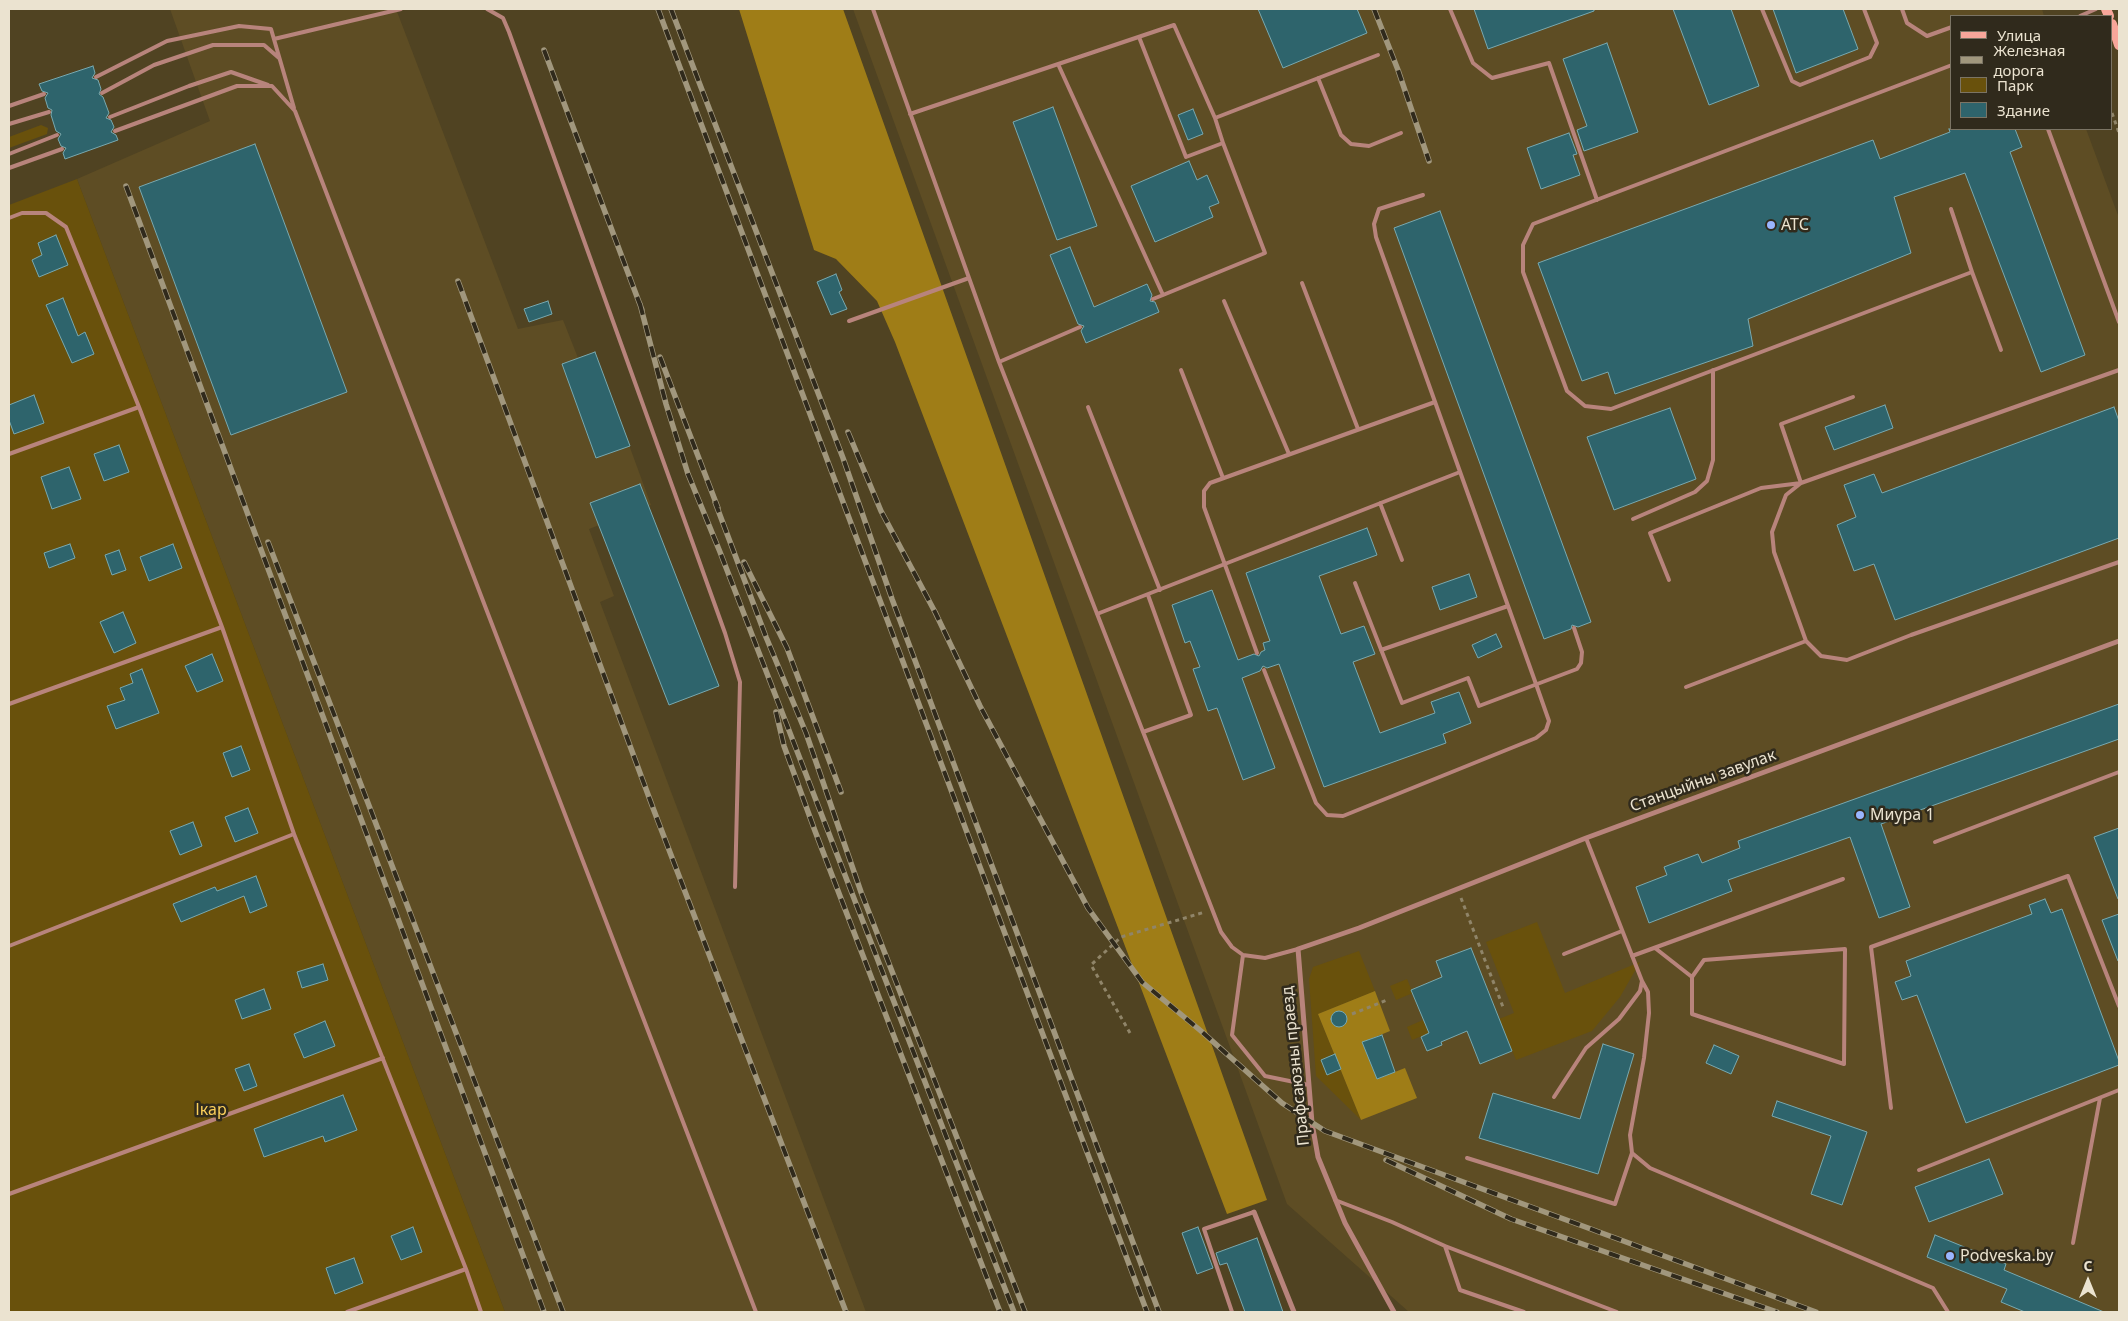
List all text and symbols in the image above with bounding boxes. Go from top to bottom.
legend [1950,15,2113,130]
text: Улица [1997,25,2041,45]
text: Железная дорога [1993,40,2066,80]
text: Парк [1997,75,2033,95]
text: Здание [1997,100,2050,120]
place label: АТС [1781,215,1809,235]
marker: АТС [1765,219,1777,231]
street label: Станцыйны завулак [1627,746,1779,816]
place label: Миура 1 [1870,805,1935,825]
marker: Миура 1 [1854,809,1866,821]
street label: Прафсаюзны праезд [1278,985,1314,1147]
park label: Ікар [195,1100,227,1120]
place label: Podveska.by [1960,1246,2054,1266]
marker: Podveska.by [1944,1250,1956,1262]
north arrow [2063,1256,2113,1306]
text: С [2083,1256,2093,1275]

